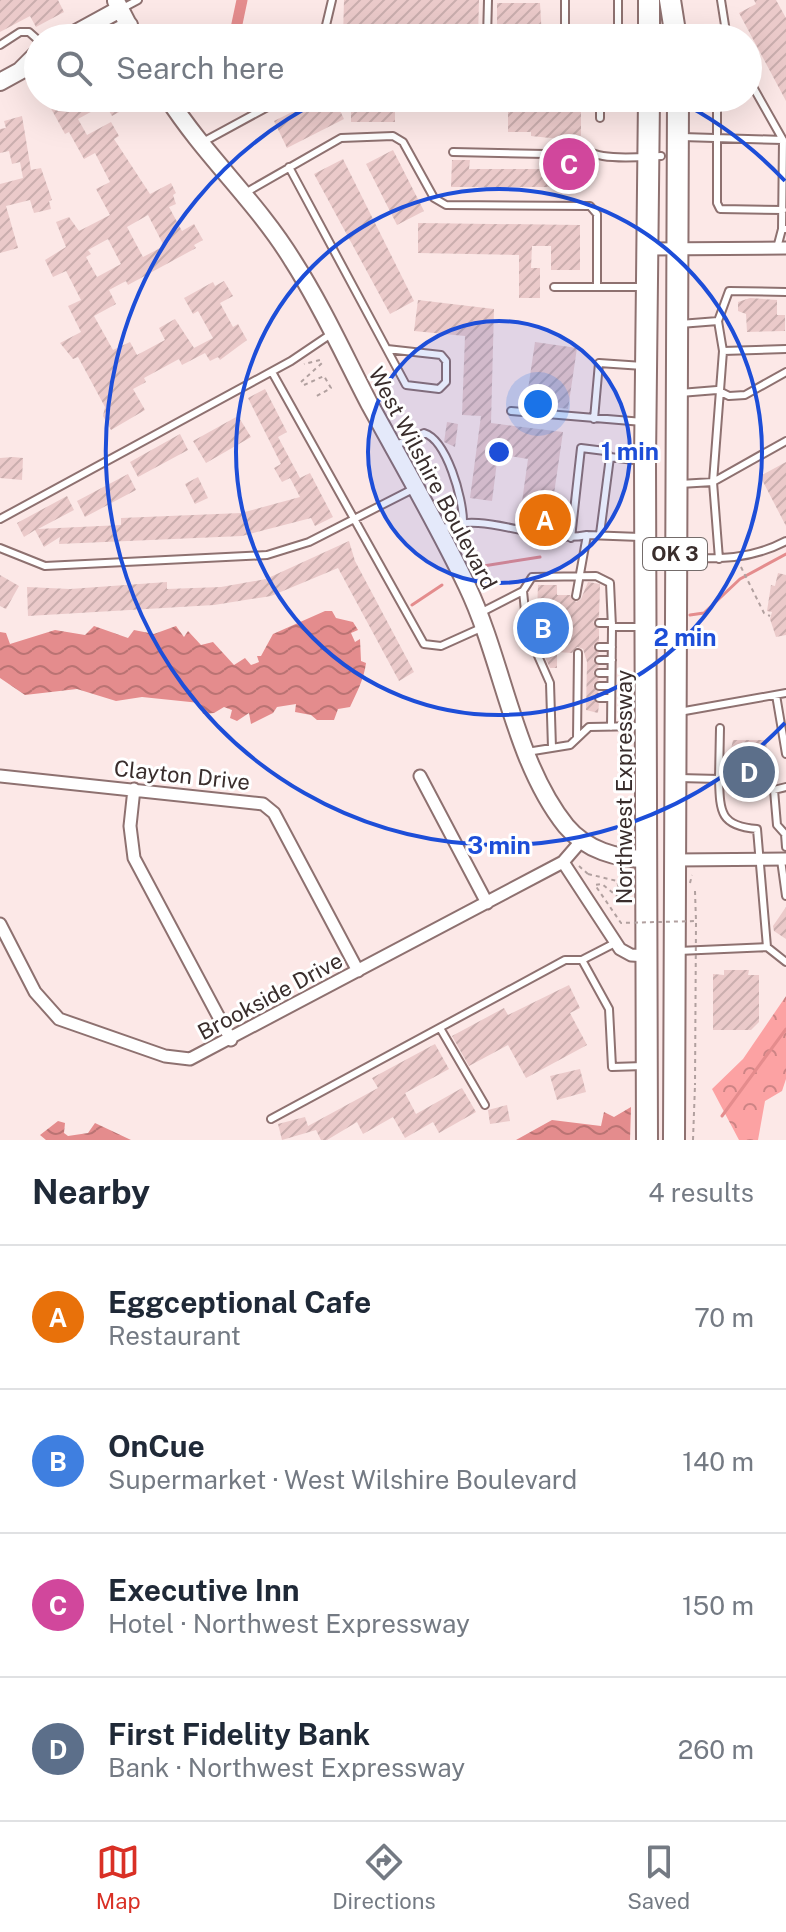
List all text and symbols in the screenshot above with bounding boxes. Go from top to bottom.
search box [24,24,762,112]
icon: search [52,46,96,90]
text: Search here [116,50,284,86]
pin: C [543,134,595,194]
street label: West Wilshire Boulevard [363,362,503,594]
your location [518,384,558,424]
text: 1 min [601,437,659,465]
centre of rings [485,438,513,466]
pin: A [519,490,571,550]
road number: OK 3 [643,538,707,570]
pin: B [517,598,569,658]
text: 2 min [654,623,716,651]
street label: Northwest Expressway [611,669,637,904]
pin: D [723,742,775,802]
street label: Clayton Drive [113,755,251,795]
text: 3 min [467,831,531,859]
street label: Brookside Drive [193,947,347,1045]
text: Nearby [32,1172,150,1212]
text: 4 results [648,1177,754,1208]
text: Eggceptional Cafe [108,1284,371,1320]
text: A [49,1302,67,1333]
text: 70 m [694,1302,754,1333]
text: Restaurant [108,1320,241,1351]
text: OnCue [108,1428,205,1464]
text: B [49,1446,67,1477]
text: 140 m [682,1446,754,1477]
text: Supermarket · West Wilshire Boulevard [108,1464,577,1495]
text: Executive Inn [108,1572,300,1608]
text: C [49,1590,67,1621]
text: 150 m [682,1590,754,1621]
text: Hotel · Northwest Expressway [108,1608,470,1639]
text: First Fidelity Bank [108,1716,370,1752]
text: D [49,1734,67,1765]
text: 260 m [678,1734,754,1765]
text: Bank · Northwest Expressway [108,1752,465,1783]
tab: Map [96,1840,141,1914]
tab: Directions [332,1840,436,1914]
tab: Saved [627,1840,690,1914]

